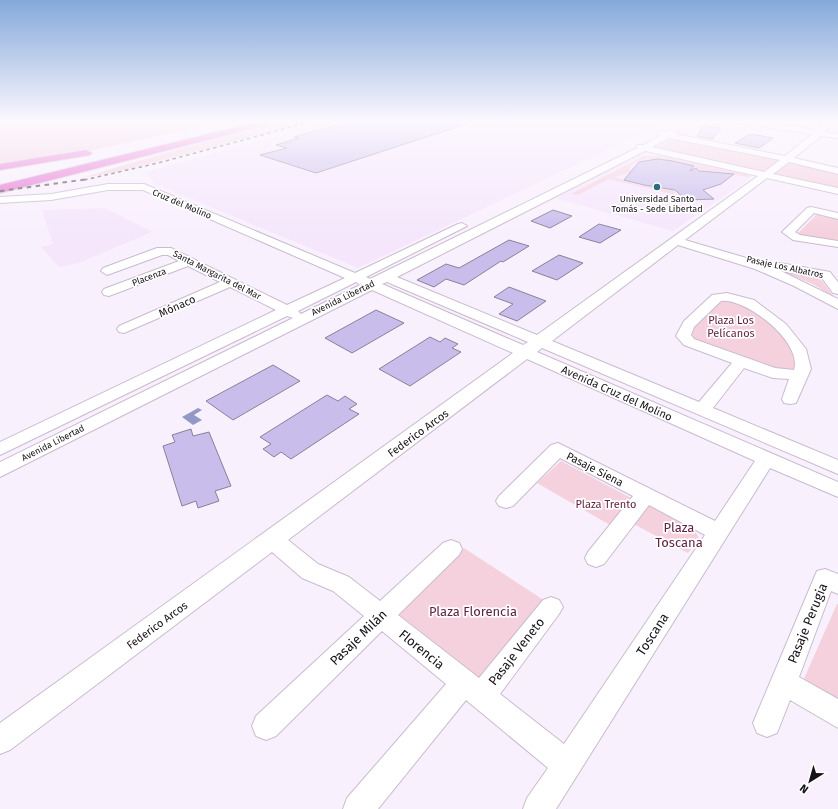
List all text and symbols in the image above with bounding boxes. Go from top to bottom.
marker: Universidad Santo Tomás - Sede Libertad [652,182,662,192]
street label: Cruz del Molino [151,187,213,221]
place label: Universidad Santo Tomás - Sede Libertad [611,194,703,214]
street label: Santa Margarita del Mar [171,248,263,302]
street label: Pasaje Los Albatros [746,254,824,280]
street label: Placenza [131,266,168,288]
street label: Avenida Libertad [310,278,376,318]
street label: Mónaco [157,293,198,320]
park label: Plaza Los Pelícanos [707,314,755,340]
street label: Avenida Cruz del Molino [559,363,674,424]
street label: Federico Arcos [385,407,451,460]
street label: Avenida Libertad [20,423,86,463]
street label: Pasaje Siena [564,450,625,489]
park label: Plaza Trento [576,498,636,511]
park label: Plaza Toscana [655,520,703,550]
street label: Pasaje Perugia [785,581,830,665]
street label: Federico Arcos [124,599,190,652]
park label: Plaza Florencia [429,604,517,619]
street label: Pasaje Milán [327,607,390,668]
street label: Toscana [633,610,672,658]
street label: Pasaje Veneto [485,615,547,688]
street label: Florencia [396,627,447,672]
north arrow [790,761,830,801]
text: N [797,781,811,796]

